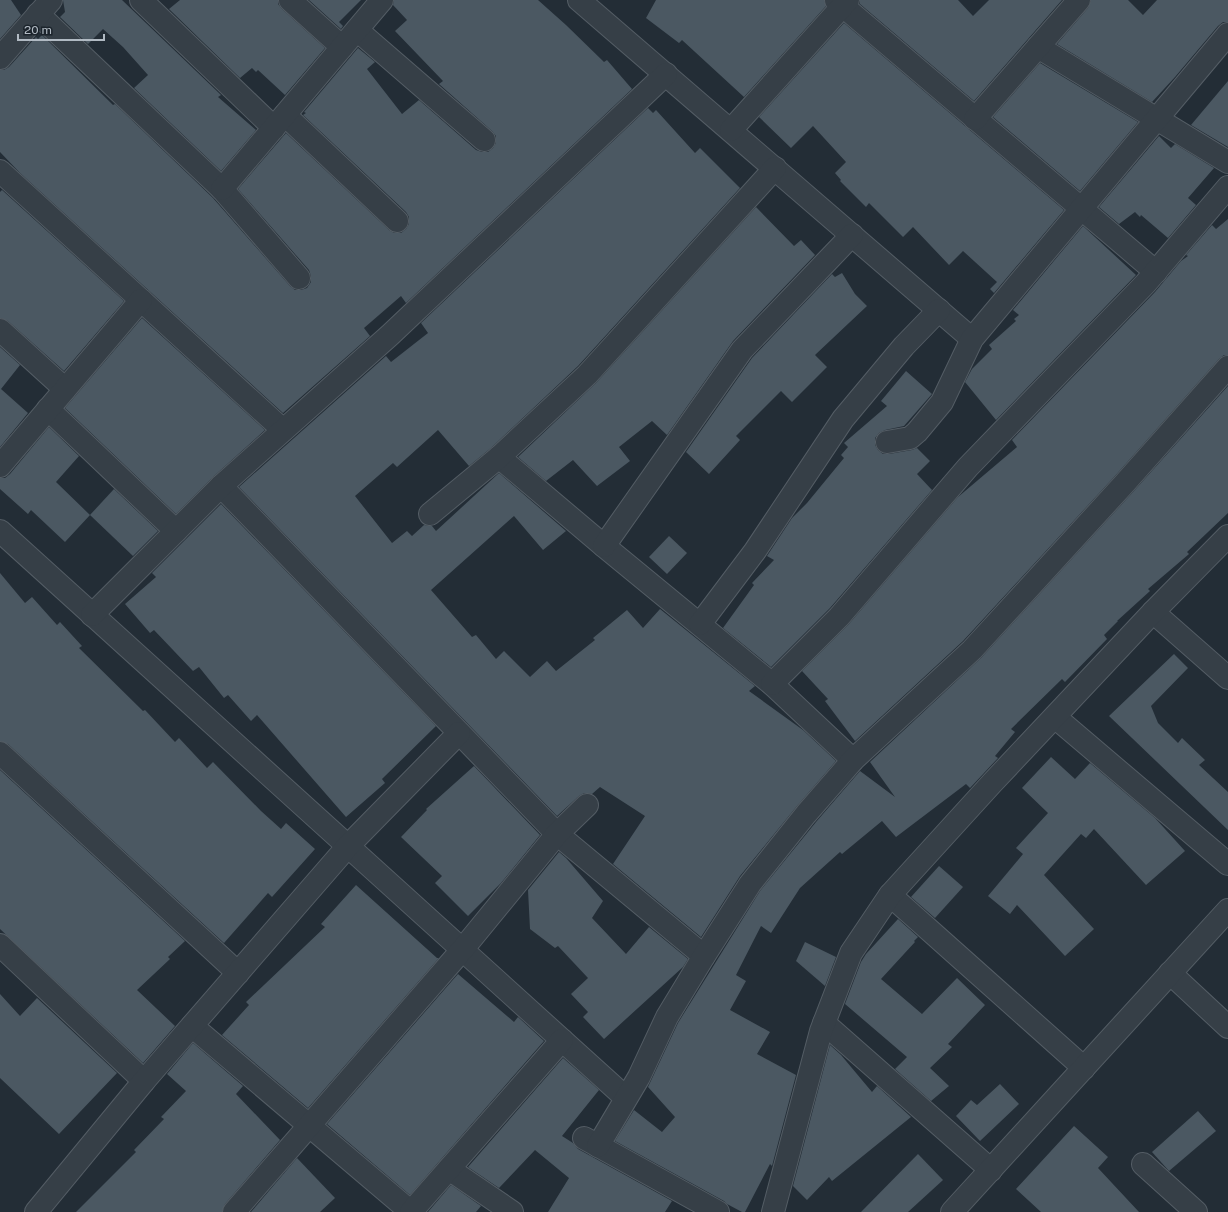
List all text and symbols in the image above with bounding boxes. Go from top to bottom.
scale bar [18,16,104,42]
text: 20 m [24,23,52,37]

